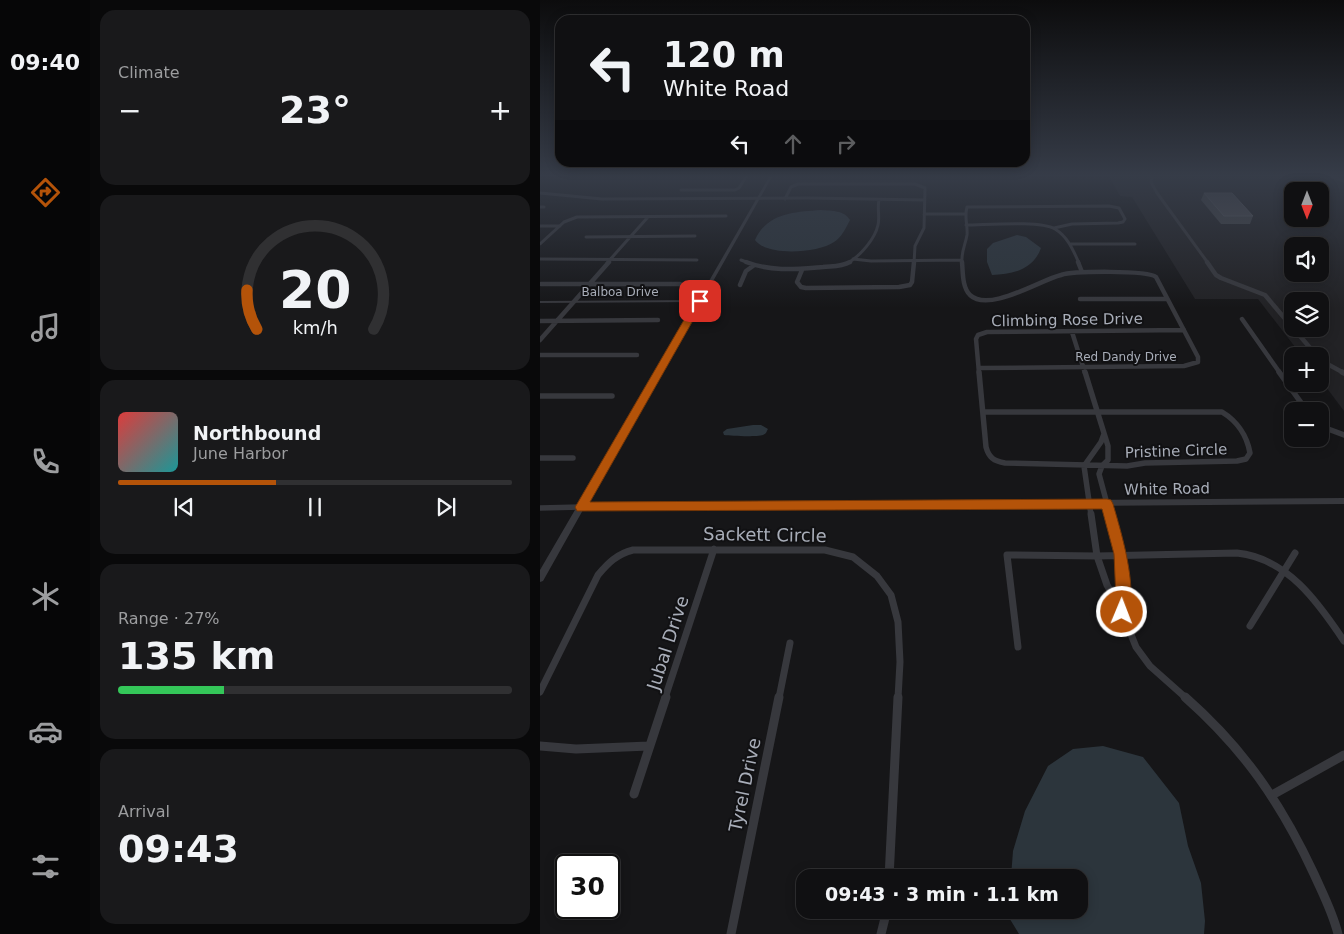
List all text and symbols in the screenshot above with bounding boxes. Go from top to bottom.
icon: left [580,35,645,100]
text: 120 m [663,35,785,75]
text: 09:40 [10,50,80,75]
text: Climate [118,63,180,82]
text: White Road [663,76,789,101]
text: 23° [279,88,351,132]
text: − [118,94,141,127]
text: + [489,94,512,127]
icon: left [726,130,754,158]
icon: ahead [779,130,807,158]
icon: right [832,130,860,158]
icon: directions [28,175,63,210]
north arrow [1284,182,1329,228]
map controls [1284,182,1329,447]
button: sound [1284,237,1329,282]
text: 20 [279,260,351,320]
pin [679,280,721,322]
street label: Balboa Drive [581,285,659,299]
icon: arrive [686,287,714,315]
button: layers [1284,292,1329,337]
icon: music [28,310,63,345]
street label: Climbing Rose Drive [991,310,1143,330]
text: km/h [292,317,338,338]
button: + [1284,347,1329,392]
street label: Red Dandy Drive [1075,350,1177,364]
button: − [1284,402,1329,447]
text: Northbound [193,422,321,444]
street label: Pristine Circle [1124,440,1228,462]
icon: phone [28,444,63,479]
text: June Harbor [193,444,288,463]
street label: White Road [1124,479,1210,499]
icon: previous [170,493,198,521]
icon: pause [301,493,329,521]
icon: next [432,493,460,521]
street label: Sackett Circle [703,523,827,546]
icon: climate [28,579,63,614]
position arrow [1095,585,1147,637]
street label: Jubal Drive [642,593,693,694]
text: Range · 27% [118,609,220,628]
text: 135 km [118,634,275,678]
icon: car [28,714,63,749]
street label: Tyrel Drive [724,736,765,835]
text: Arrival [118,802,170,821]
text: 09:43 [118,827,239,871]
icon: filters [28,849,63,884]
speed limit sign: 30 [555,854,620,919]
text: 09:43 · 3 min · 1.1 km [825,883,1059,905]

